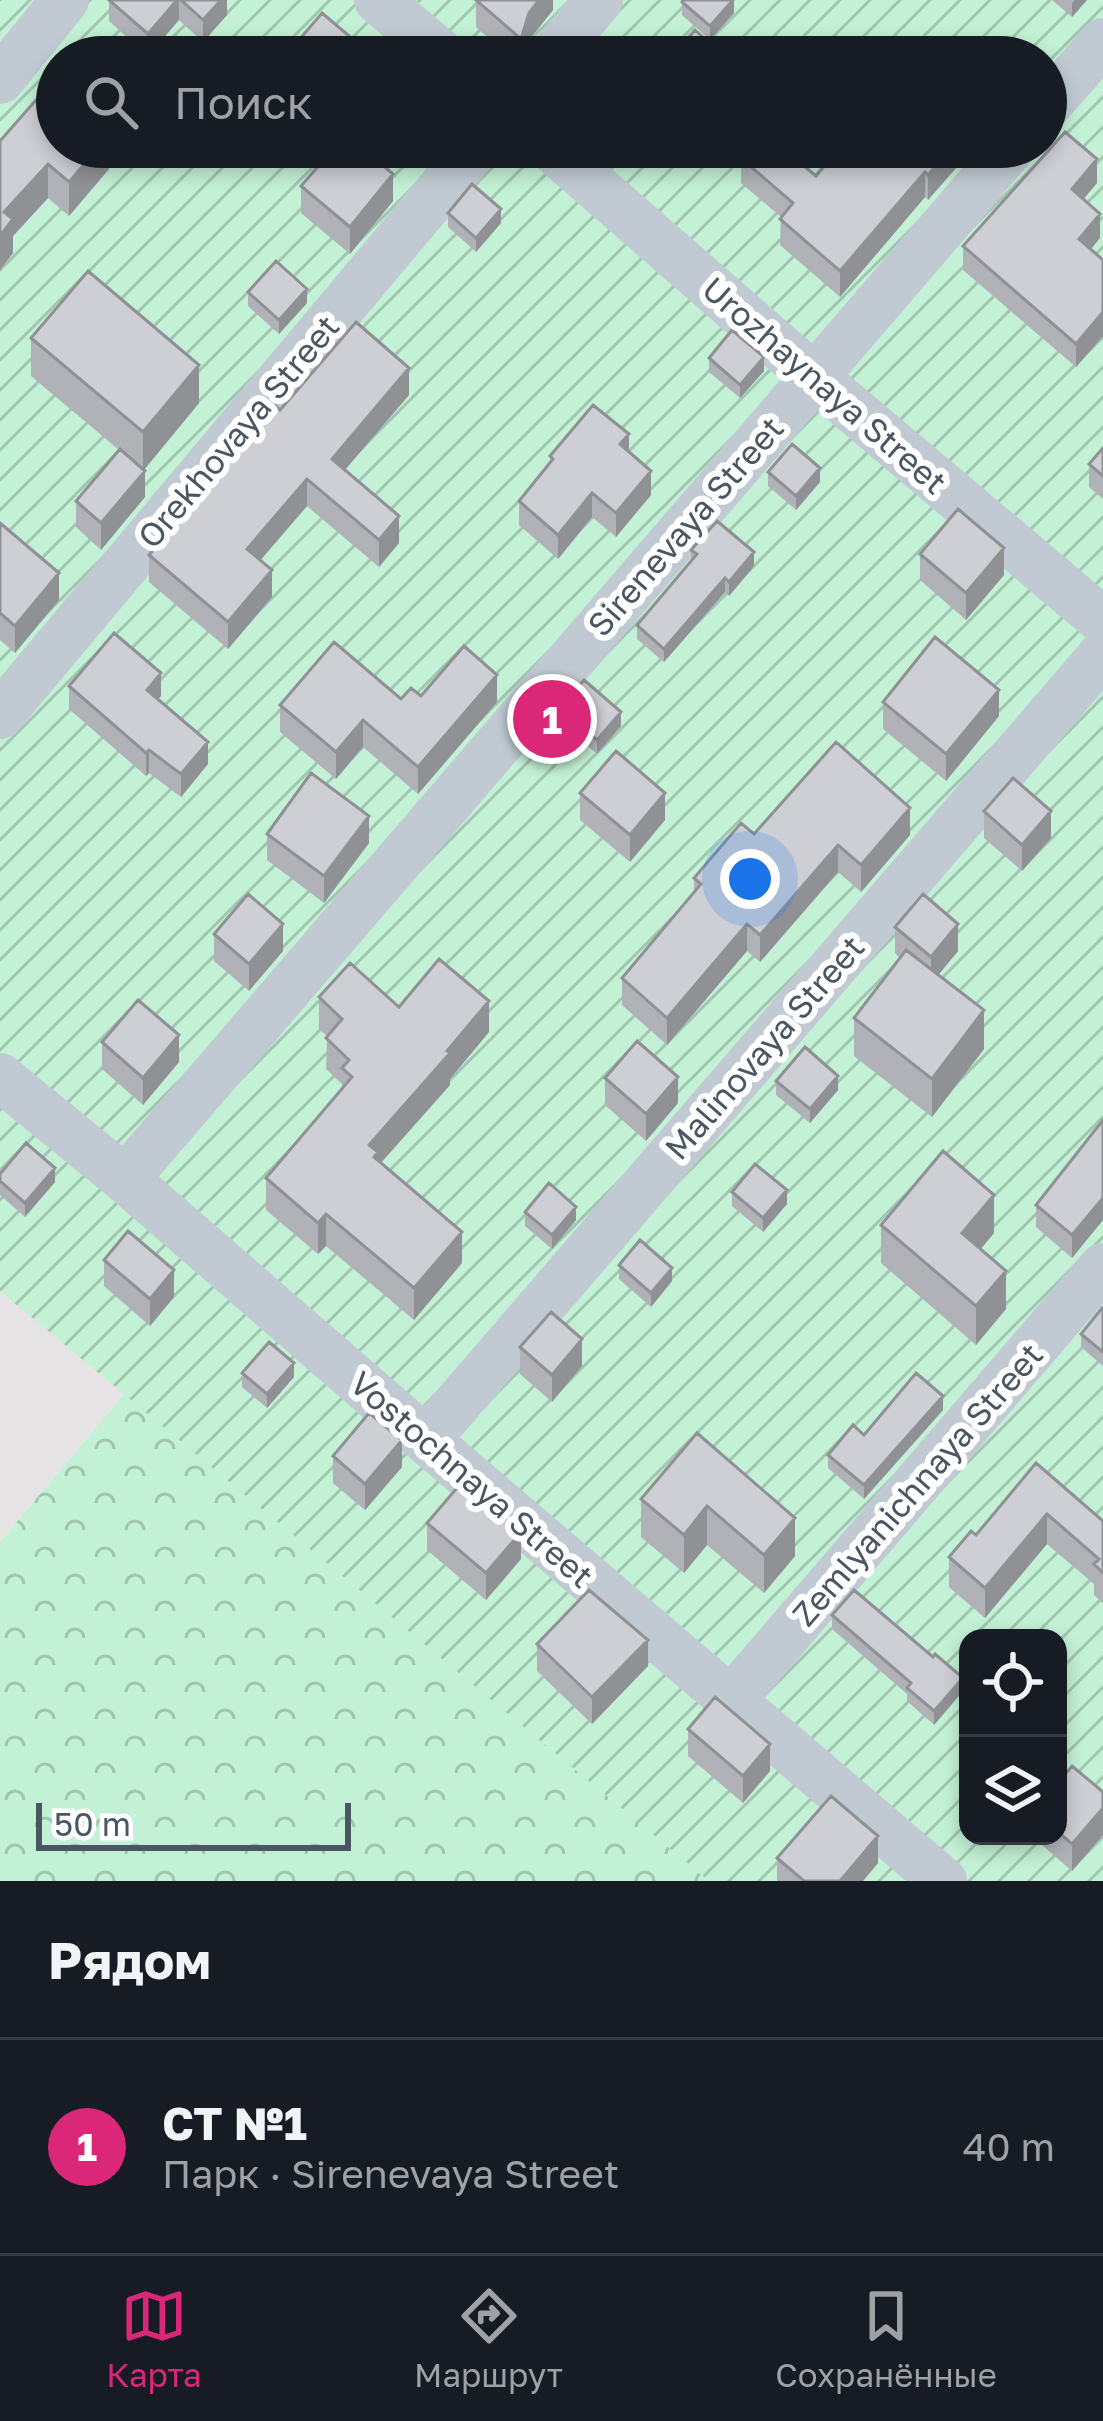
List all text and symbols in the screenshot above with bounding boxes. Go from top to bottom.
search box [36,36,1067,168]
icon: search [78,69,144,135]
text: Поиск [174,75,313,129]
street label: Urozhaynaya Street [695,268,955,502]
street label: Orekhovaya Street [129,307,347,555]
street label: Sirenevaya Street [579,408,791,644]
pin: 1 [513,674,591,764]
your location [720,849,780,909]
street label: Malinovaya Street [656,927,872,1167]
street label: Zemlyanichnaya Street [784,1335,1050,1633]
street label: Vostochnaya Street [343,1363,601,1595]
map controls [959,1629,1067,1845]
button: locate [959,1629,1067,1737]
button: layers [959,1737,1067,1845]
scale bar [36,1797,351,1850]
text: 50 m [54,1804,131,1843]
text: Рядом [48,1929,211,1990]
text: СТ №1 [162,2096,307,2150]
text: 1 [77,2123,97,2170]
text: 40 m [963,2123,1055,2170]
text: Парк · Sirenevaya Street [162,2150,619,2197]
tab: Карта [106,2283,202,2394]
tab: Маршрут [414,2283,563,2394]
tab: Сохранённые [775,2283,997,2394]

